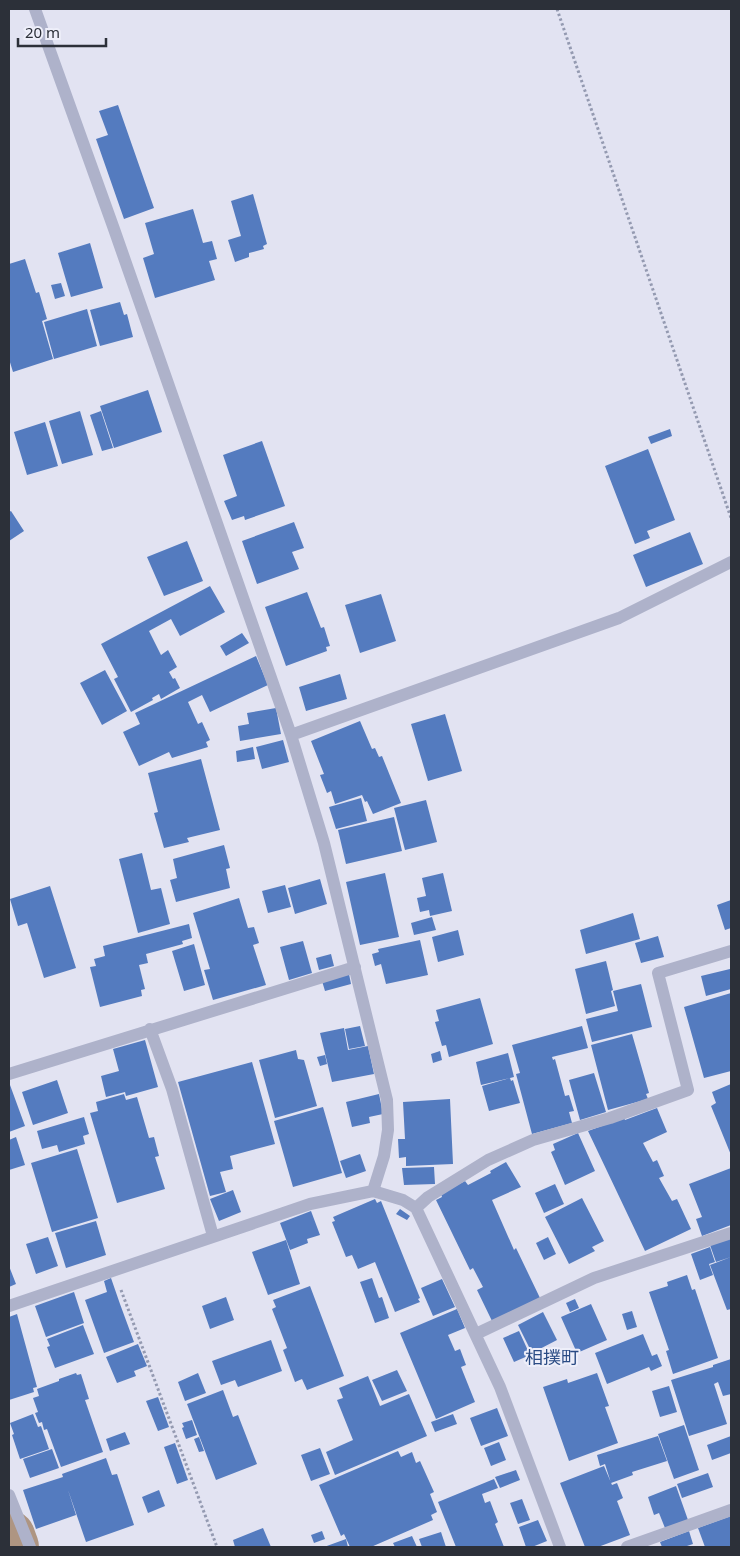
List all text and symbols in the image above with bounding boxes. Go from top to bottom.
scale bar [18,15,105,47]
text: 20 m [25,22,60,42]
district label: 相撲町 [525,1345,579,1369]

